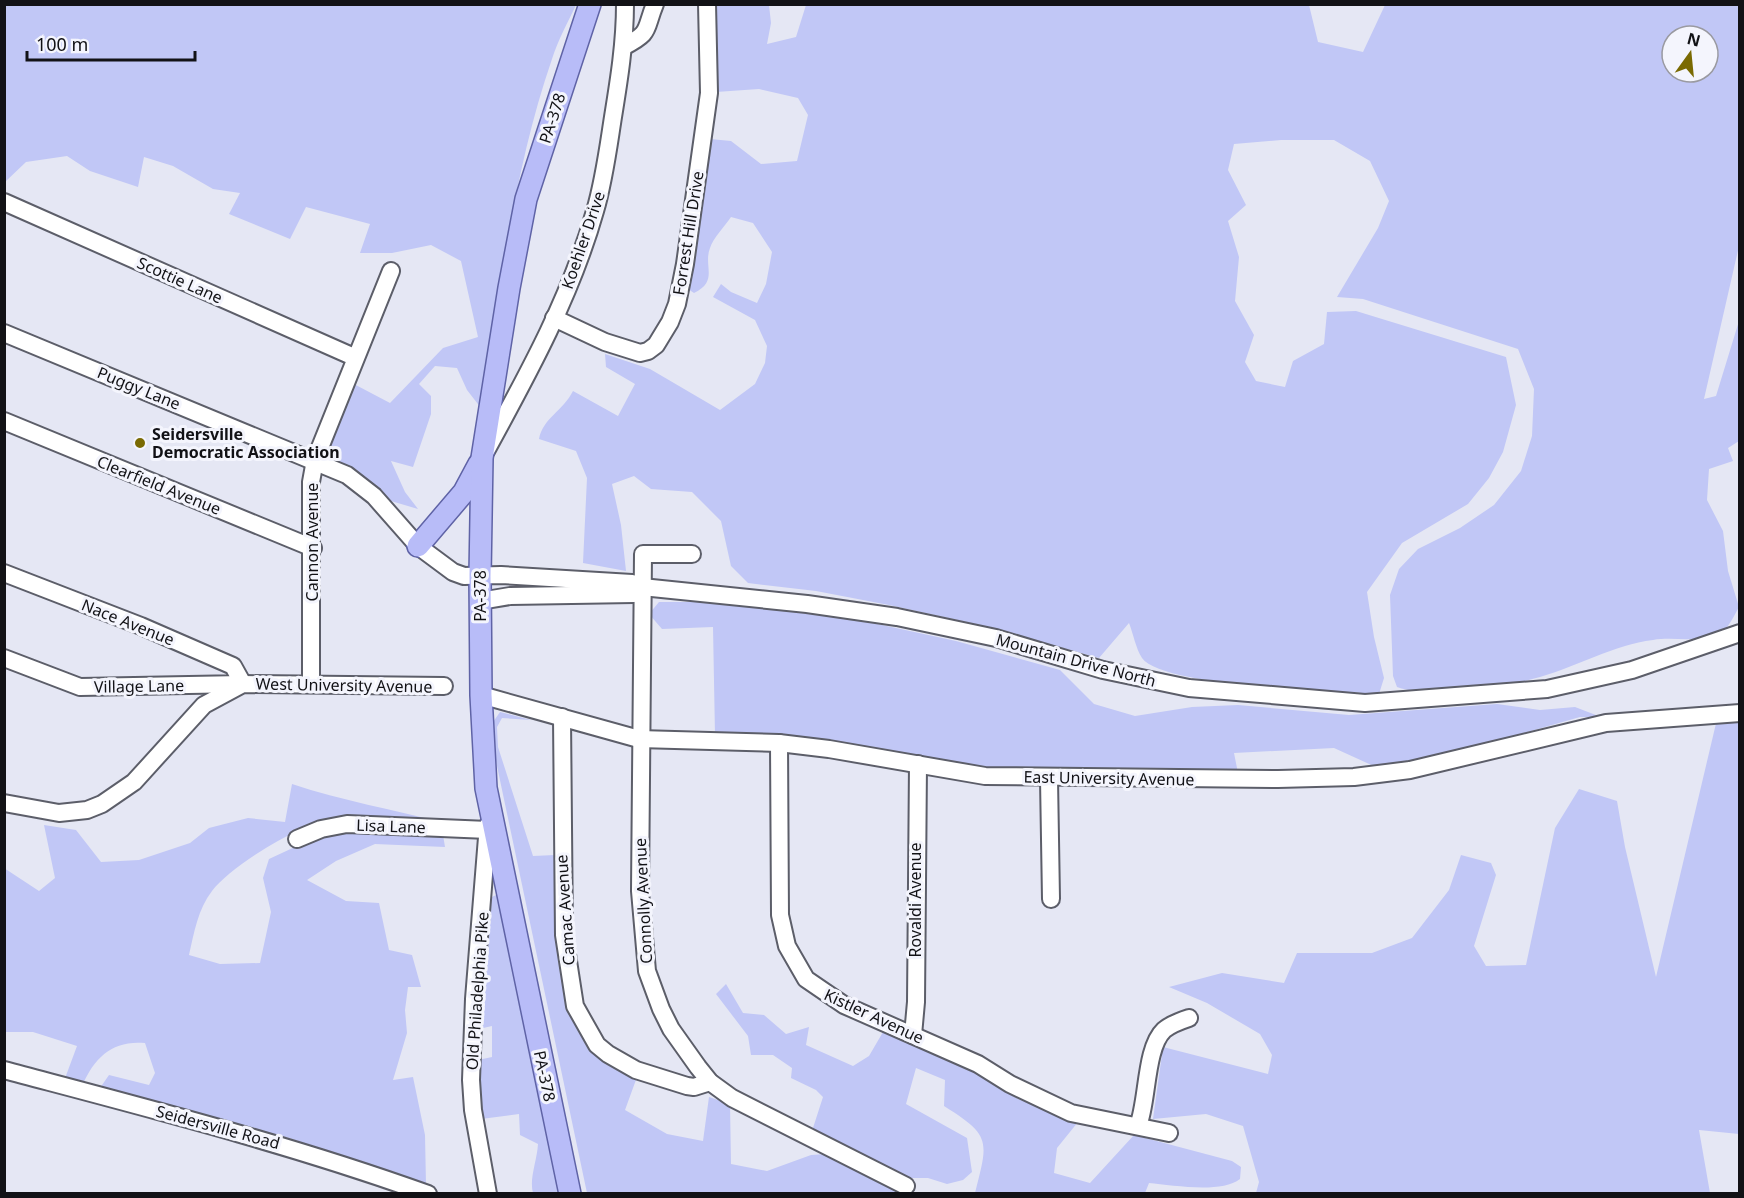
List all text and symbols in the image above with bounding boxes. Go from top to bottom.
scale bar [27,24,195,62]
north arrow [1660,24,1720,84]
text: N [1685,27,1703,52]
text: 100 m [36,32,88,56]
street label: PA-378 [534,90,570,146]
street label: Forrest Hill Drive [667,169,709,297]
street label: Koehler Drive [556,188,610,292]
street label: Scottie Lane [134,251,226,309]
street label: Puggy Lane [94,361,184,415]
place label: Seidersville Democratic Association [152,423,340,463]
marker: Seidersville Democratic Association [133,436,147,450]
street label: Clearfield Avenue [94,450,224,520]
street label: Cannon Avenue [301,483,323,601]
street label: PA-378 [469,570,491,622]
street label: Nace Avenue [78,593,178,651]
street label: Mountain Drive North [994,628,1158,692]
street label: West University Avenue [255,672,433,698]
street label: Village Lane [94,674,184,698]
street label: East University Avenue [1023,766,1195,790]
street label: Lisa Lane [356,814,426,838]
street label: Connolly Avenue [629,838,657,964]
street label: Rovaldi Avenue [904,843,926,957]
street label: Camac Avenue [550,854,580,966]
street label: Old Philadelphia Pike [460,911,494,1071]
street label: Kistler Avenue [821,983,927,1049]
street label: PA-378 [529,1048,561,1104]
street label: Seidersville Road [154,1100,282,1154]

